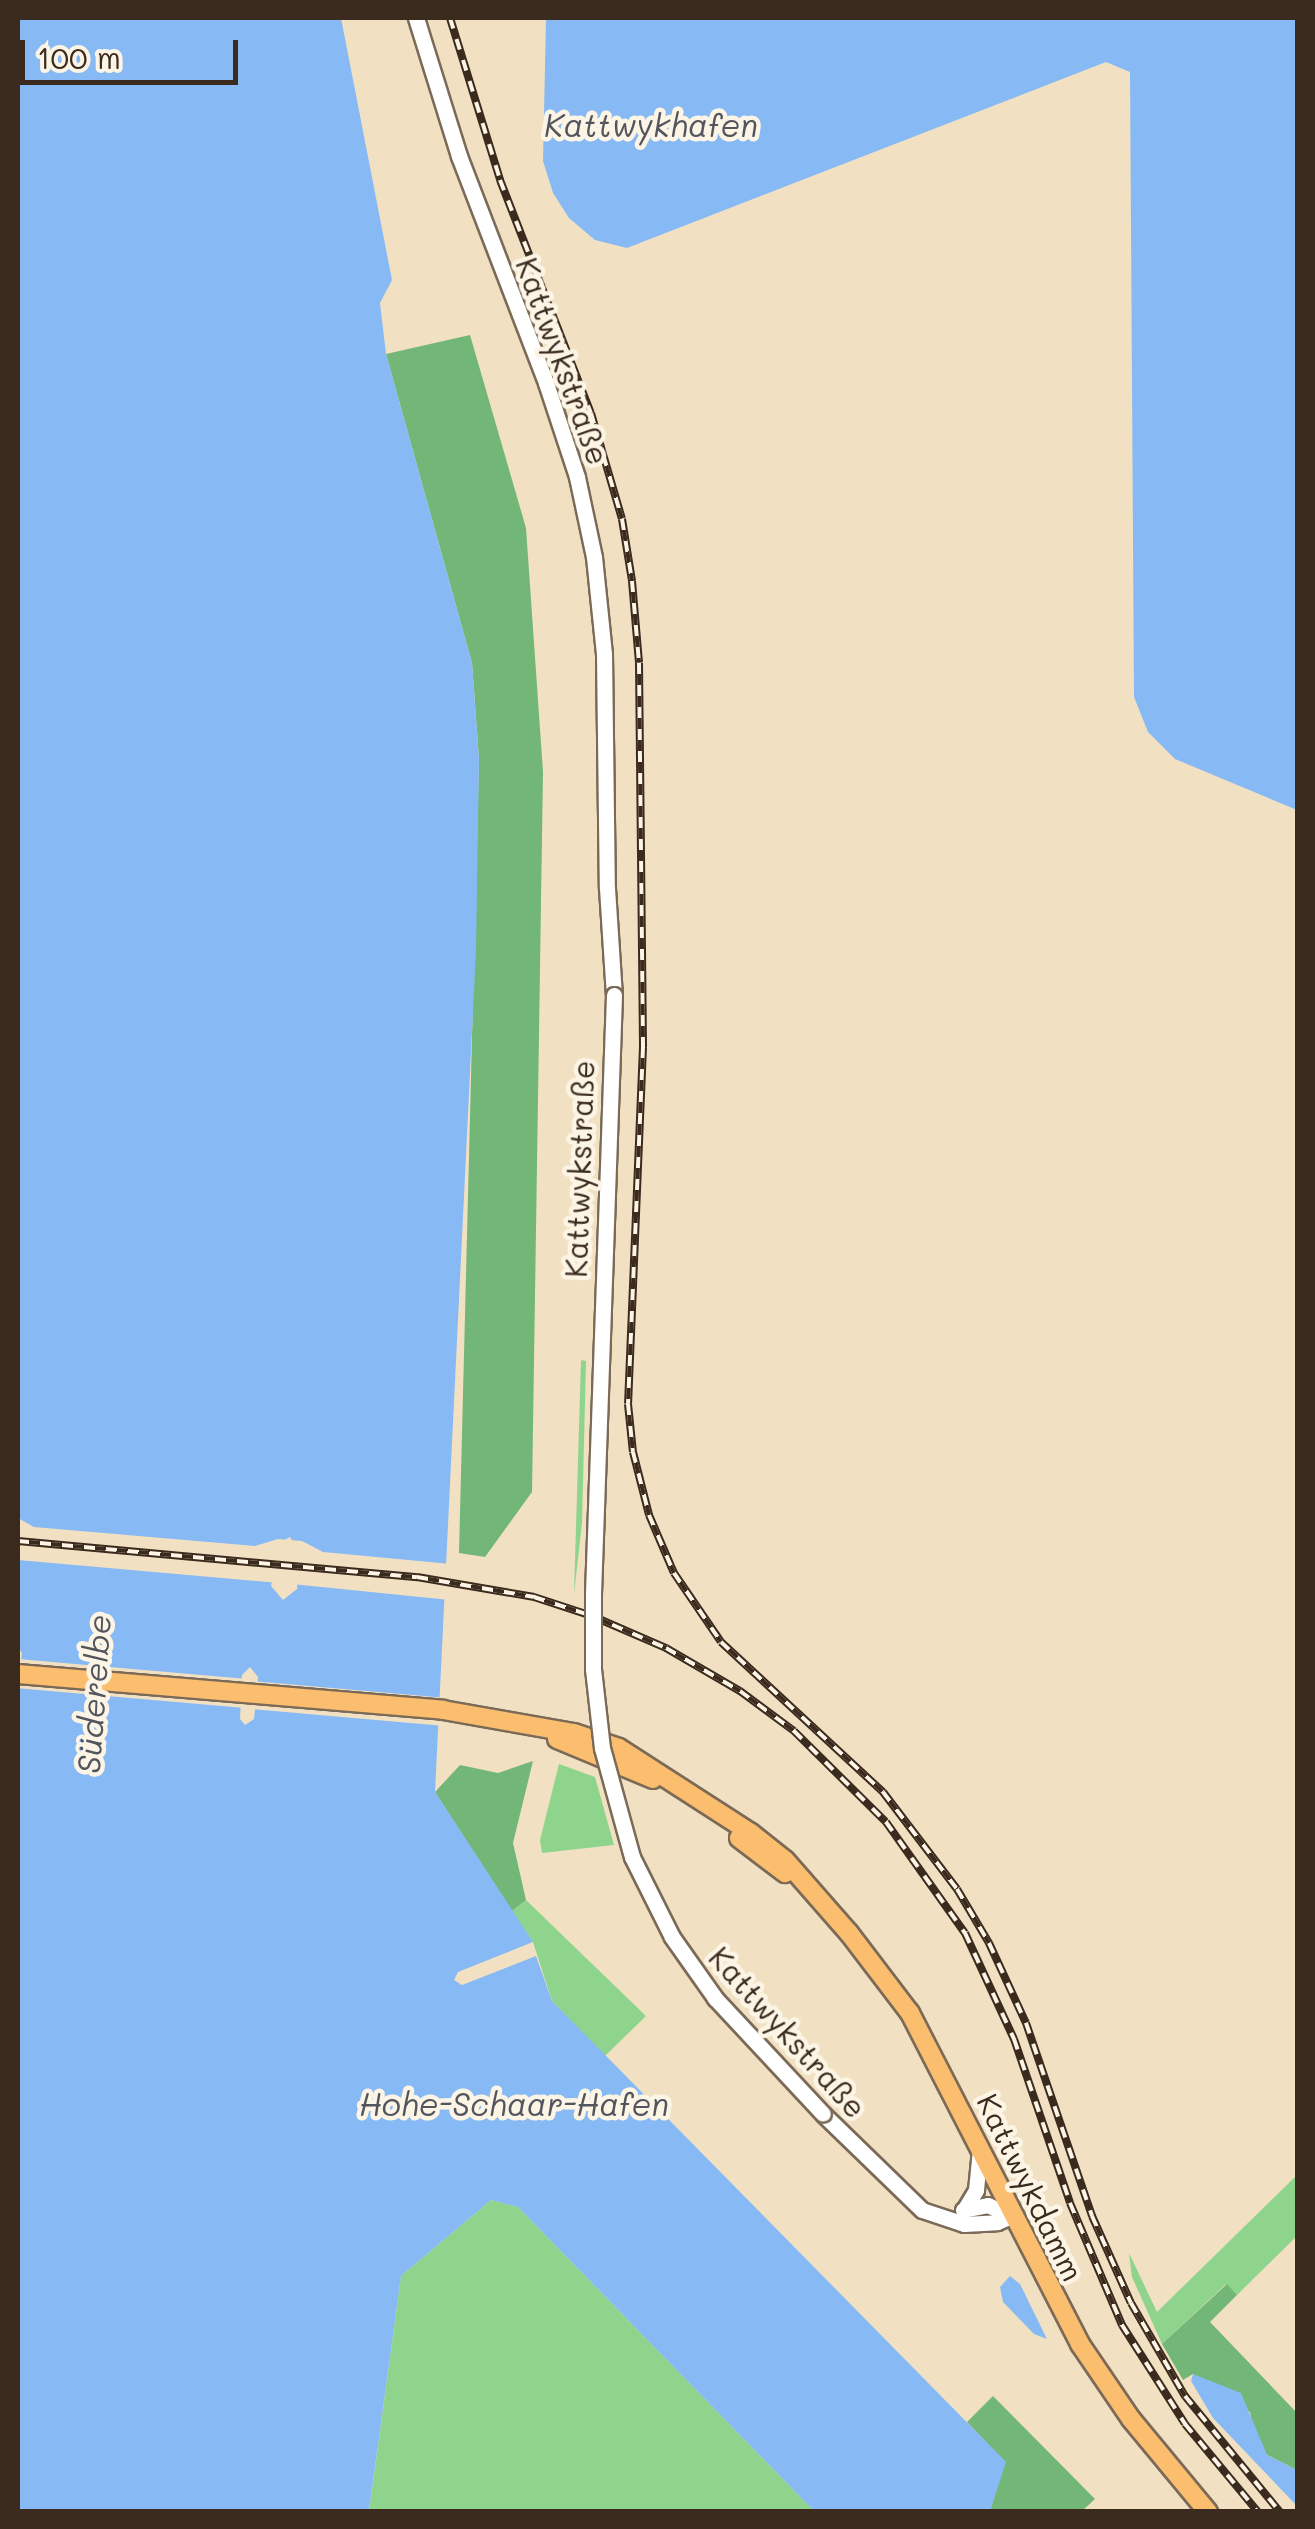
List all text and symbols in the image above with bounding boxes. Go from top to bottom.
scale bar [25,20,242,82]
text: 100 m [37,37,121,77]
water label: Kattwykhafen [544,105,758,143]
street label: Kattwykstraße [509,253,617,469]
street label: Kattwykstraße [557,1060,601,1278]
water label: Süderelbe [68,1613,118,1775]
street label: Kattwykstraße [702,1939,874,2125]
water label: Hohe-Schaar-Hafen [359,2084,669,2122]
street label: Kattwykdamm [970,2088,1092,2286]

